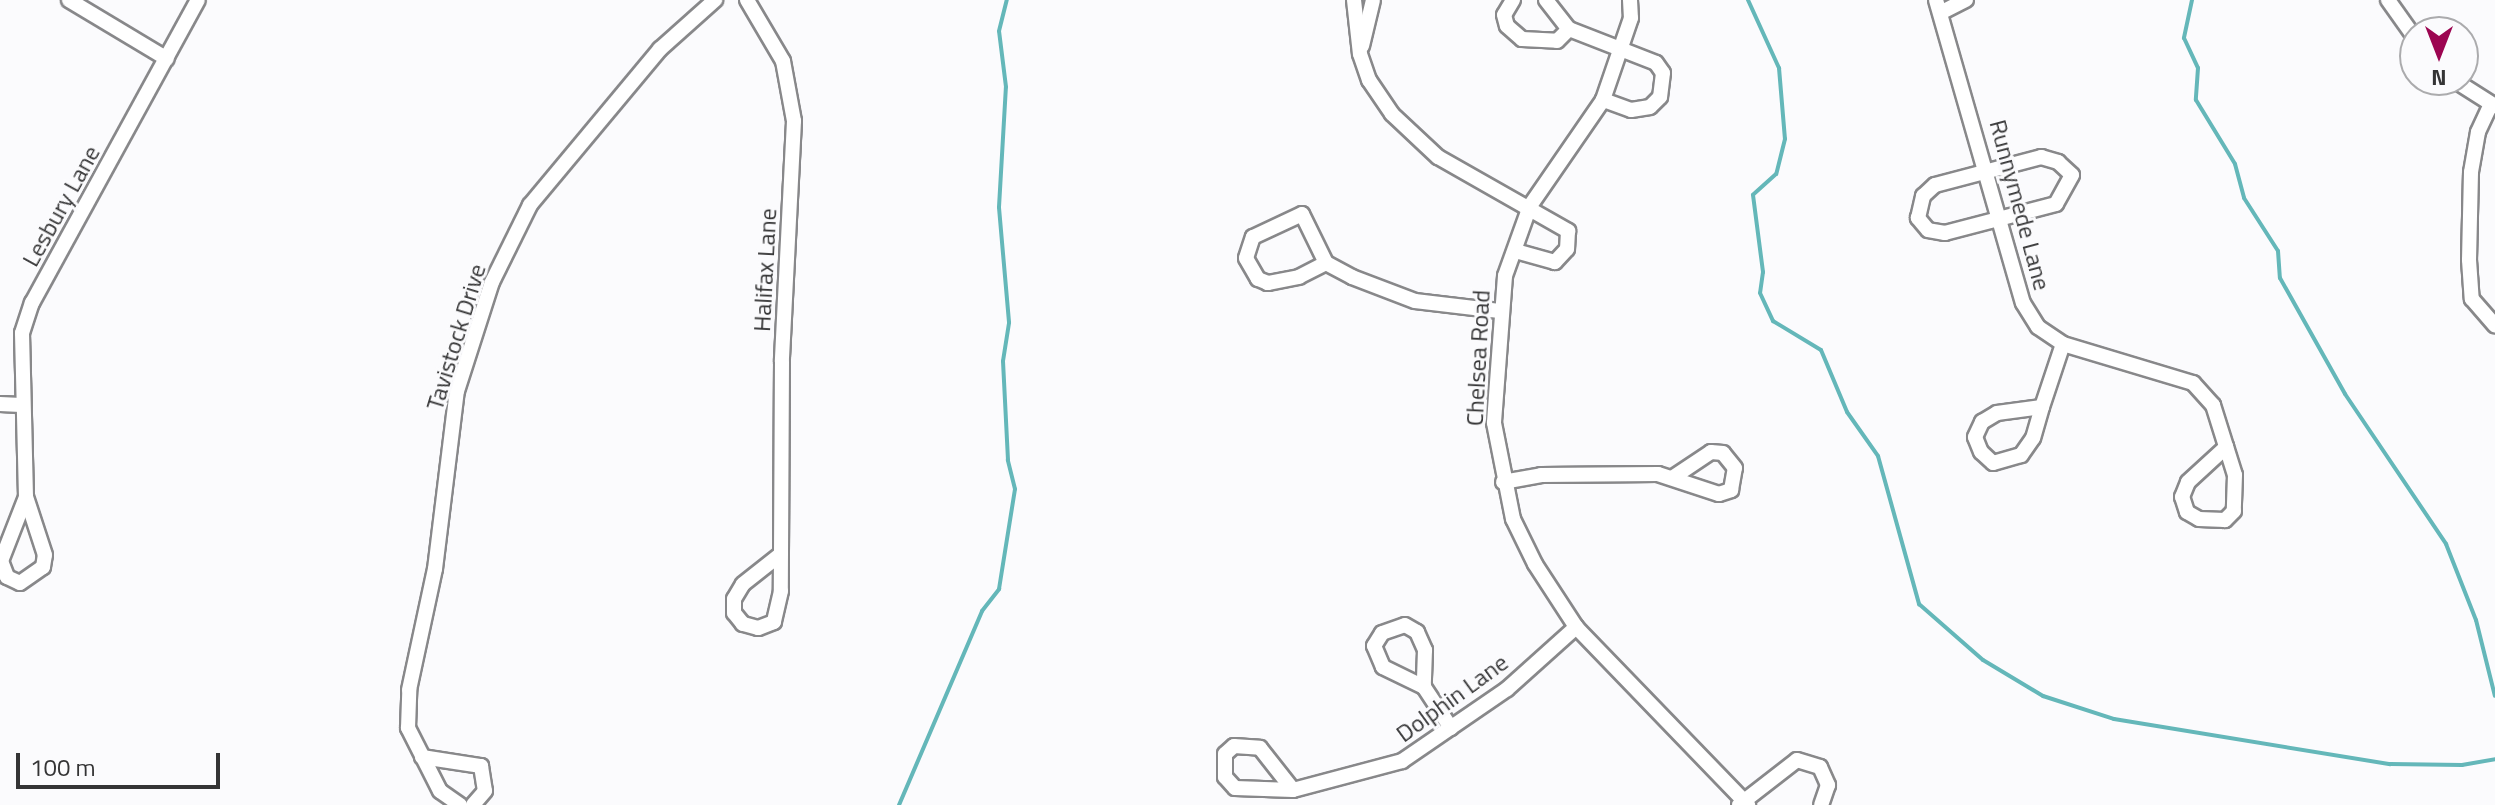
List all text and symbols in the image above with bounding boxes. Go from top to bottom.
north arrow [2399,16,2479,96]
text: N [2431,61,2447,95]
street label: Runnymede Lane [1983,117,2057,293]
street label: Lesbury Lane [16,141,106,271]
street label: Halifax Lane [747,208,783,332]
street label: Tavistock Drive [420,261,492,413]
street label: Chelsea Road [1460,289,1496,427]
street label: Dolphin Lane [1390,648,1514,748]
scale bar [20,737,224,787]
text: 100 m [30,749,96,785]

